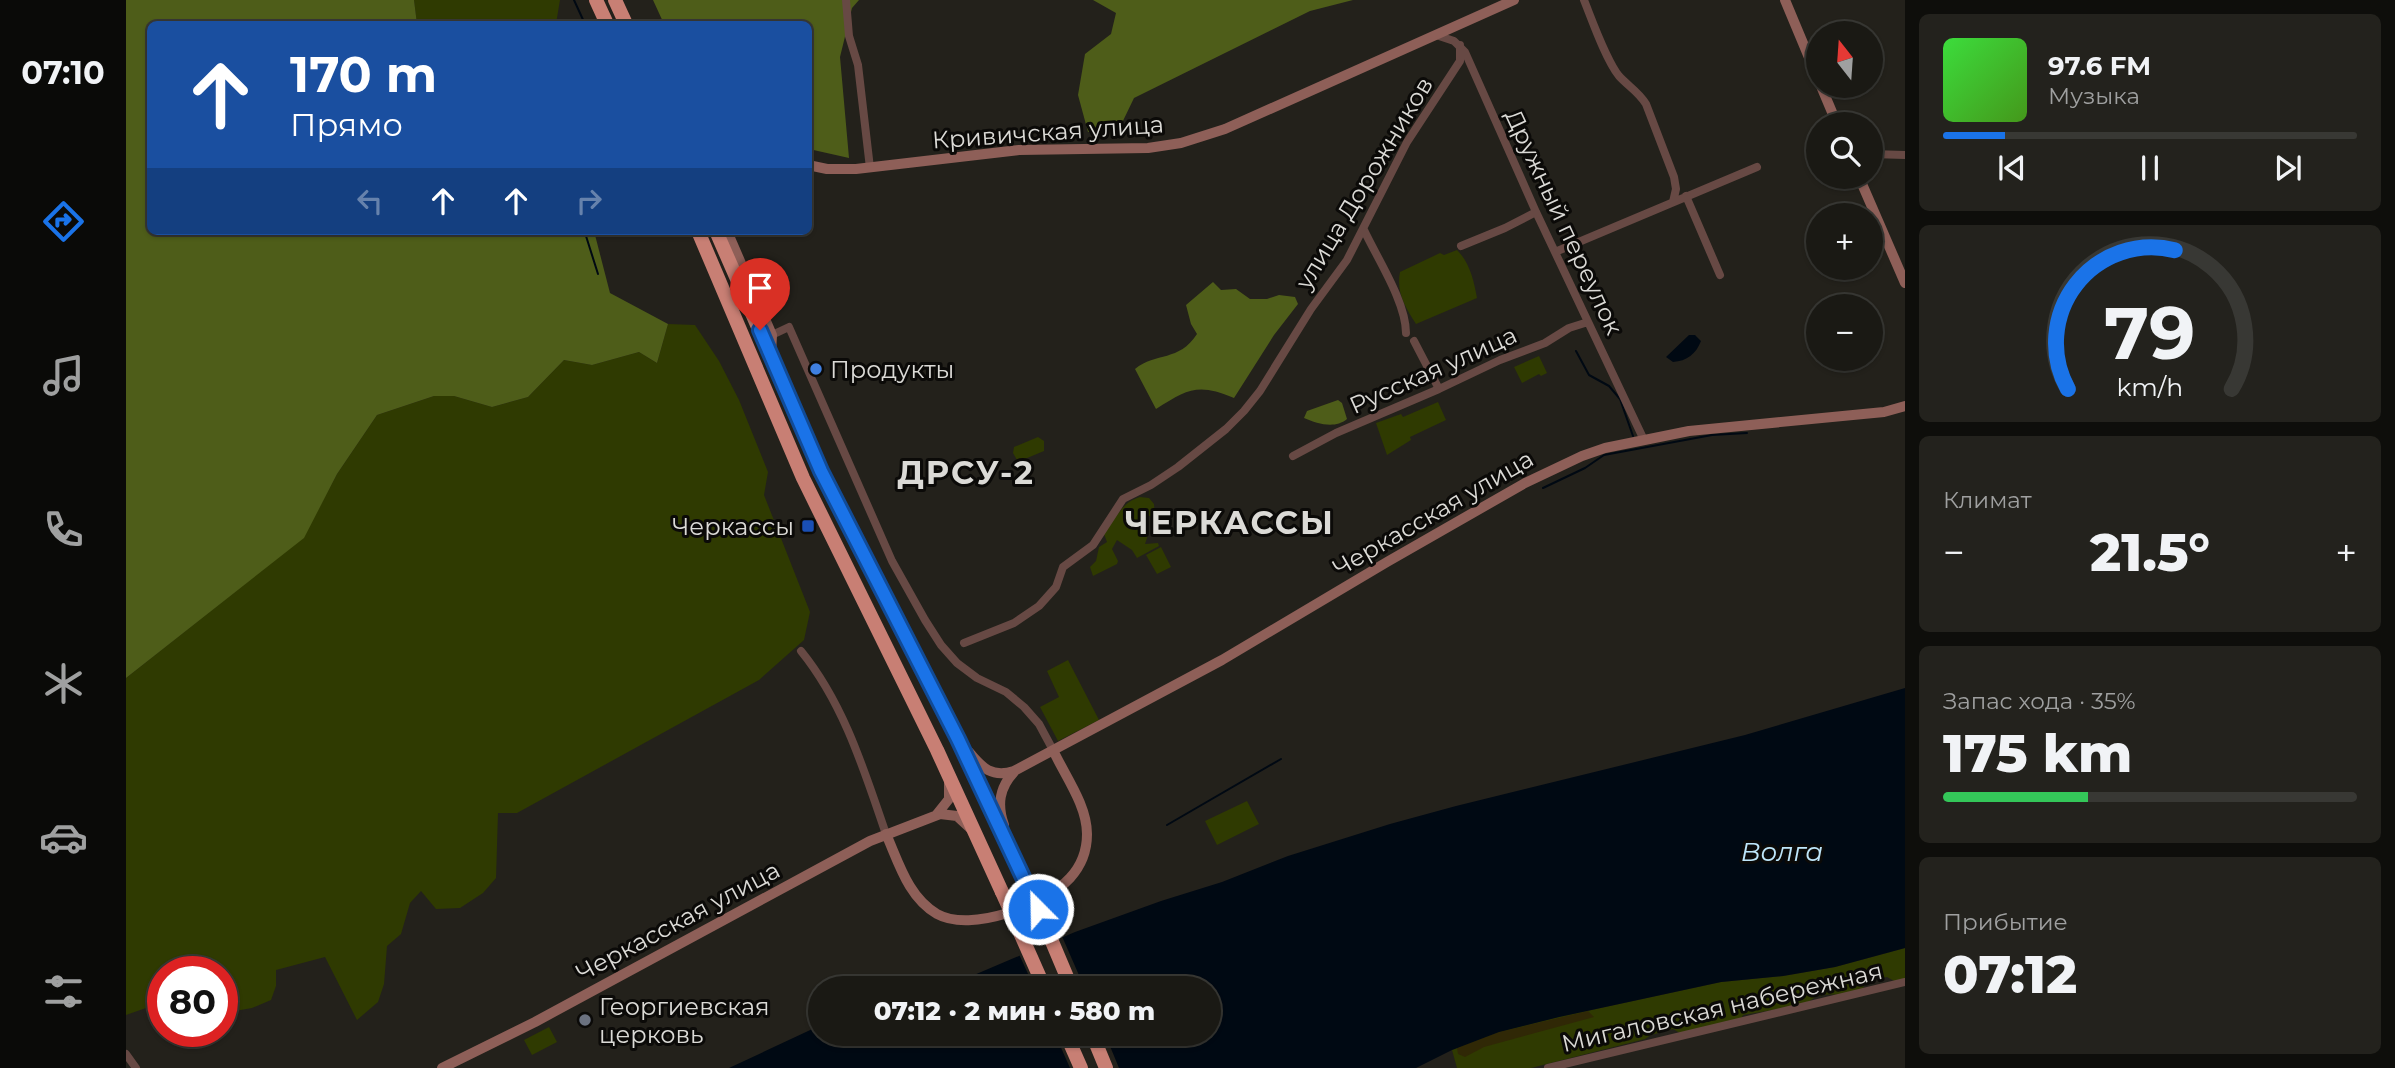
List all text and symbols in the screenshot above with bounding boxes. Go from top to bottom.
north arrow [1806,21,1883,98]
map controls [1806,21,1883,371]
text: 170 m [290,45,437,104]
icon: ahead [175,49,266,140]
text: 97.6 FM [2048,50,2151,82]
text: 07:10 [21,53,105,92]
street label: улица Дорожников [1289,72,1439,295]
text: Музыка [2048,82,2140,110]
text: Прямо [290,105,403,144]
street label: Дружный переулок [1499,105,1629,339]
street label: Кривичская улица [931,109,1165,155]
button: search [1806,112,1883,189]
icon: previous [1993,149,2031,187]
icon: pause [2131,149,2169,187]
icon: next [2269,149,2307,187]
icon: left [351,182,389,220]
icon: ahead [424,182,462,220]
icon: ahead [497,182,535,220]
icon: right [570,182,608,220]
icon: directions [39,197,88,246]
button: + [1806,203,1883,280]
pin [730,258,790,330]
icon: arrive [741,269,779,307]
text: 79 [2104,290,2196,378]
button: − [1806,294,1883,371]
street label: Русская улица [1345,320,1521,420]
icon: music [39,351,88,400]
place label: Продукты [830,355,954,384]
marker: Продукты [808,361,824,377]
text: km/h [2117,372,2183,402]
street label: Черкасская улица [1328,444,1538,582]
district label: ДРСУ-2 [897,453,1035,492]
text: Климат [1943,486,2032,514]
district label: ЧЕРКАССЫ [1125,503,1335,542]
icon: phone [39,505,88,554]
place label: Черкассы [672,512,794,541]
marker: Черкассы [800,518,816,534]
text: 21.5° [2090,521,2210,584]
text: − [1943,529,1965,576]
text: + [2335,529,2357,576]
icon: climate [39,659,88,708]
text: Запас хода · 35% [1943,687,2136,715]
text: 175 km [1943,722,2132,785]
icon: car [39,813,88,862]
water label: Волга [1741,836,1823,868]
street label: Черкасская улица [571,855,785,987]
position arrow [1001,872,1075,946]
text: Прибытие [1943,908,2068,936]
text: 07:12 [1943,943,2077,1006]
speed limit sign: 80 [147,956,238,1047]
street label: Мигаловская набережная [1559,956,1885,1058]
icon: filters [39,967,88,1016]
place label: Георгиевская церковь [599,992,770,1049]
text: 07:12 · 2 мин · 580 m [874,995,1155,1027]
marker: Георгиевская церковь [577,1012,593,1028]

